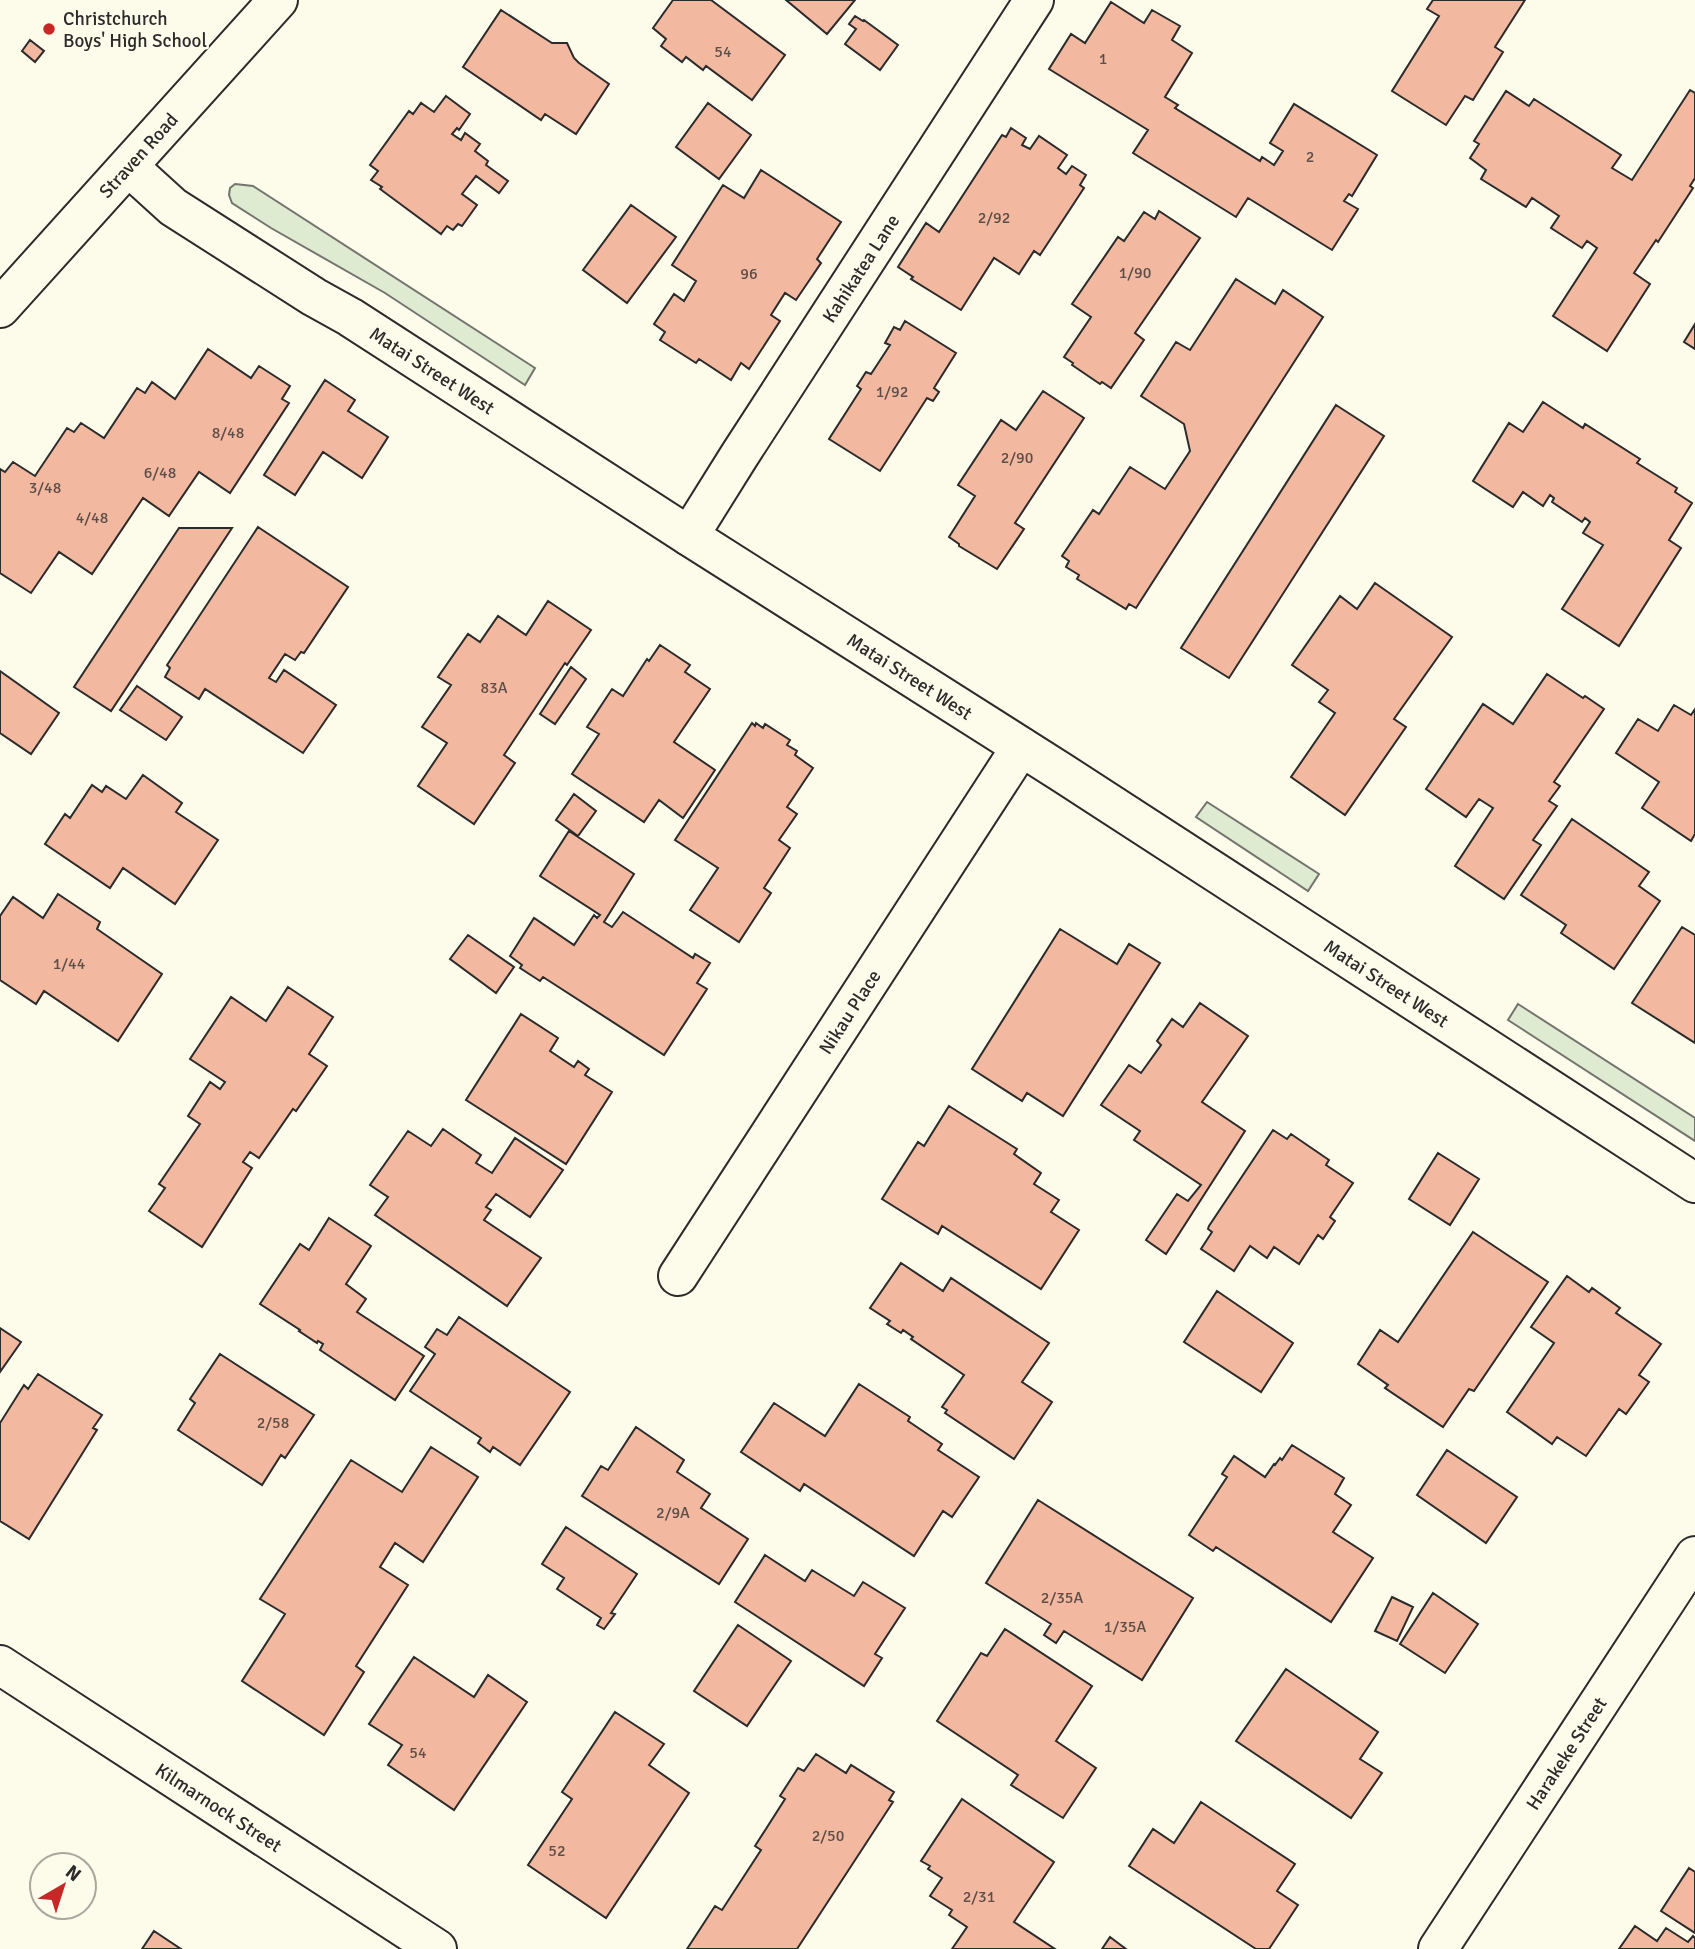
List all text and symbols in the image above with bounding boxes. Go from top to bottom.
place label: Christchurch Boys' High School [63,7,207,53]
marker: Christchurch Boys' High School [41,21,57,37]
house number: 54 [714,42,732,62]
house number: 1 [1099,49,1107,69]
street label: Straven Road [94,108,183,203]
house number: 2 [1306,147,1314,167]
house number: 2/92 [978,208,1010,228]
street label: Kahikatea Lane [817,210,905,328]
house number: 1/90 [1119,263,1151,283]
house number: 96 [740,264,758,284]
street label: Matai Street West [365,322,499,420]
house number: 1/92 [876,382,908,402]
house number: 8/48 [212,423,244,443]
house number: 2/90 [1001,448,1033,468]
house number: 6/48 [144,463,176,483]
house number: 3/48 [29,478,61,498]
house number: 4/48 [76,508,108,528]
street label: Matai Street West [842,628,977,726]
house number: 83A [480,678,508,698]
street label: Matai Street West [1319,935,1453,1033]
house number: 1/44 [53,954,86,974]
street label: Nikau Place [814,965,886,1059]
house number: 2/58 [257,1413,289,1433]
house number: 2/9A [656,1503,690,1523]
house number: 2/35A [1041,1588,1083,1608]
house number: 1/35A [1104,1617,1146,1637]
street label: Harakeke Street [1521,1692,1613,1815]
house number: 54 [409,1743,427,1763]
street label: Kilmarnock Street [150,1758,286,1858]
house number: 2/50 [812,1826,844,1846]
house number: 52 [548,1841,566,1861]
north arrow [28,1851,98,1921]
text: N [60,1860,86,1887]
house number: 2/31 [963,1887,995,1907]

